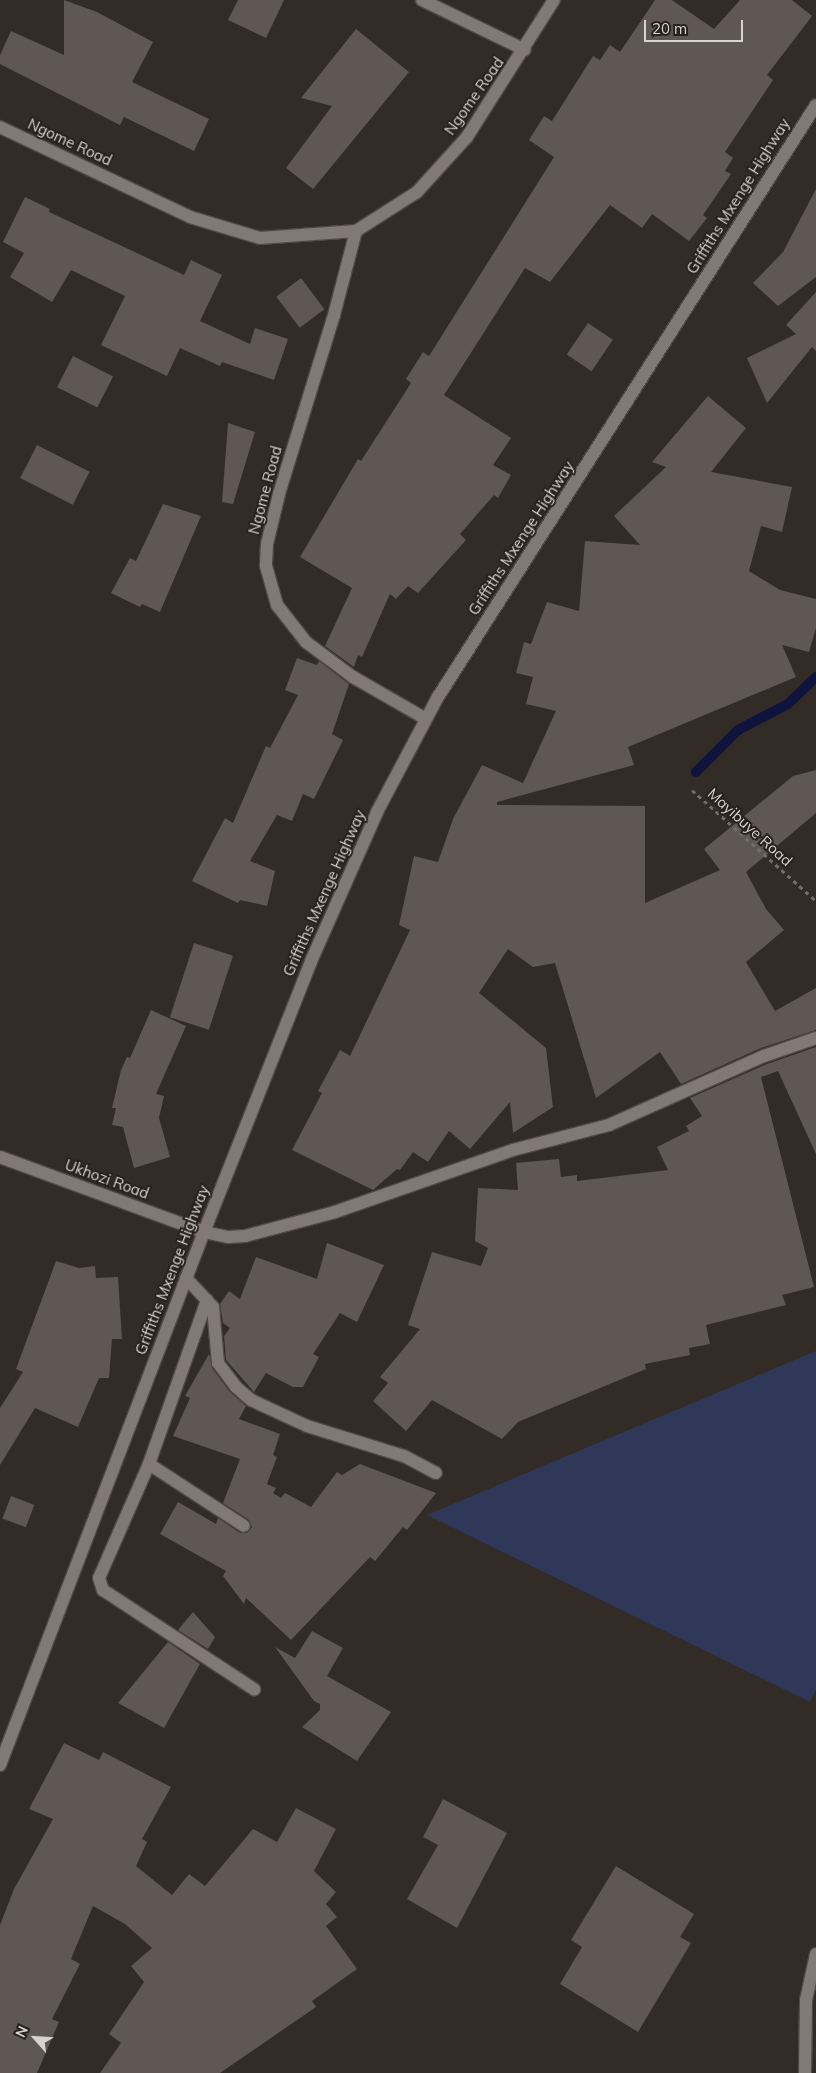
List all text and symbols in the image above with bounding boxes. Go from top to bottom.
scale bar [646,10,745,42]
text: 20 m [652,19,687,38]
street label: Ngome Road [441,54,507,138]
street label: Ngome Road [25,115,115,169]
street label: Griffiths Mxenge Highway [683,115,793,277]
street label: Ngome Road [245,444,285,536]
street label: Griffiths Mxenge Highway [464,458,578,618]
street label: Mayibuye Road [704,784,796,870]
street label: Griffiths Mxenge Highway [279,807,369,979]
street label: Ukhozi Road [63,1155,151,1203]
street label: Griffiths Mxenge Highway [131,1183,213,1357]
north arrow [10,2013,60,2063]
text: N [11,2023,32,2040]

